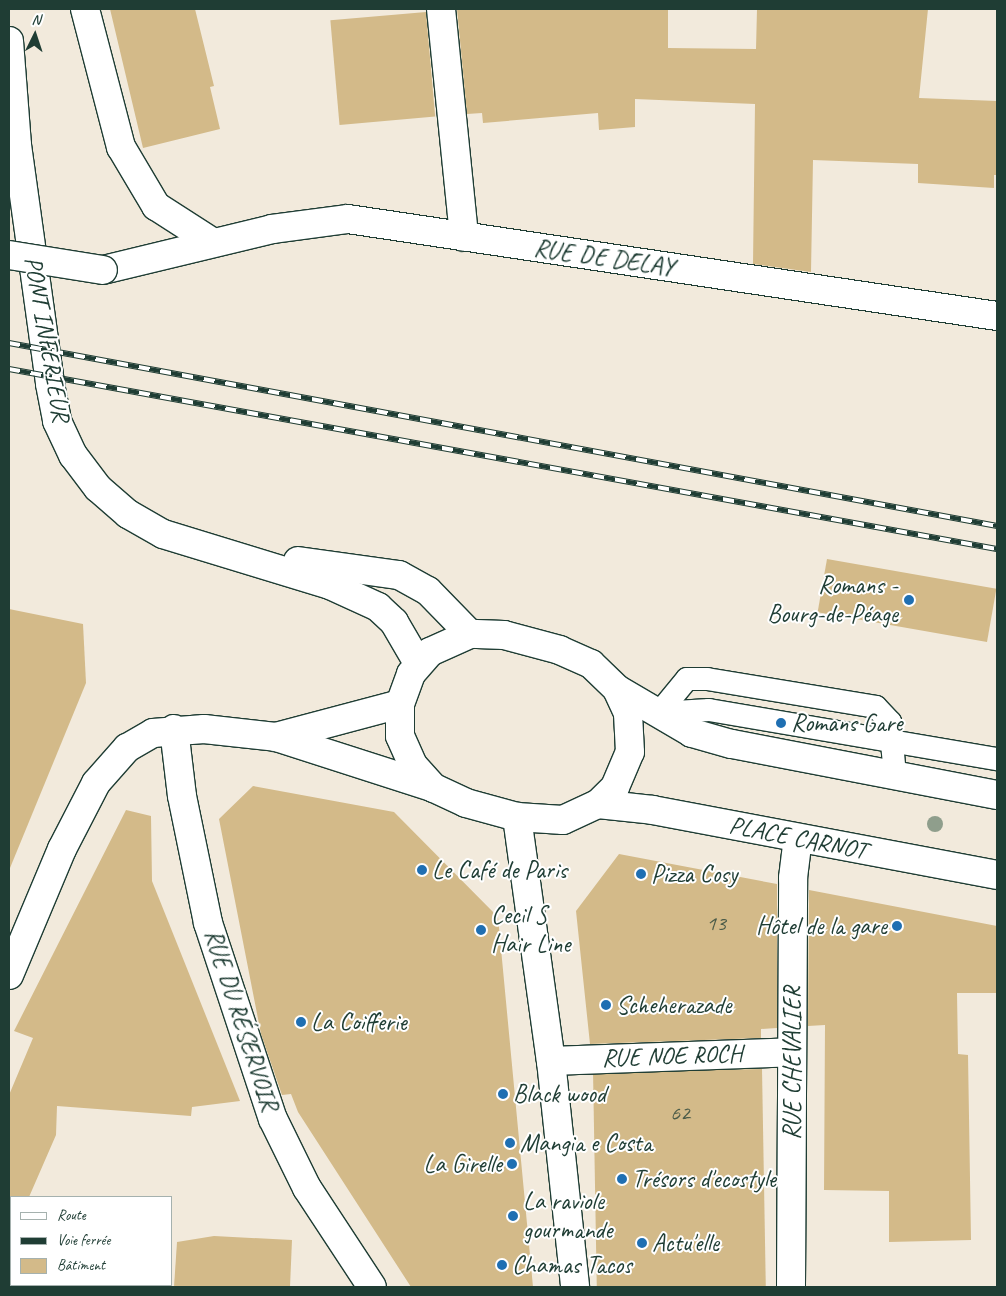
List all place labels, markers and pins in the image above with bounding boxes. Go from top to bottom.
place label: Romans - Bourg-de-Péage [767,571,898,630]
marker: Romans - Bourg-de-Péage [902,593,916,607]
place label: Romans Gare [791,708,903,738]
marker: Romans Gare [775,717,787,729]
place label: Le Café de Paris [432,855,569,885]
place label: Pizza Cosy [651,859,737,889]
marker: Le Café de Paris [416,864,428,876]
marker: Pizza Cosy [635,868,647,880]
place label: Cecil S Hair Line [491,901,571,960]
place label: Hôtel de la gare [755,911,887,941]
marker: Hôtel de la gare [891,920,903,932]
marker: Cecil S Hair Line [475,924,487,936]
place label: Scheherazade [616,990,731,1020]
marker: Scheherazade [600,999,612,1011]
place label: La Coifferie [311,1007,406,1037]
marker: La Coifferie [295,1016,307,1028]
place label: Black wood [513,1079,606,1109]
marker: Black wood [497,1088,509,1100]
place label: Mangia e Costa [520,1128,652,1158]
marker: Mangia e Costa [504,1137,516,1149]
place label: La Girelle [424,1149,502,1179]
marker: La Girelle [506,1158,518,1170]
place label: Trésors d'ecostyle [632,1164,776,1194]
marker: Trésors d'ecostyle [616,1173,628,1185]
place label: La raviole gourmande [523,1187,612,1246]
marker: La raviole gourmande [507,1210,519,1222]
place label: Actu'elle [652,1228,719,1258]
marker: Actu'elle [636,1237,648,1249]
place label: Chamas Tacos [512,1250,633,1280]
marker: Chamas Tacos [496,1259,508,1271]

